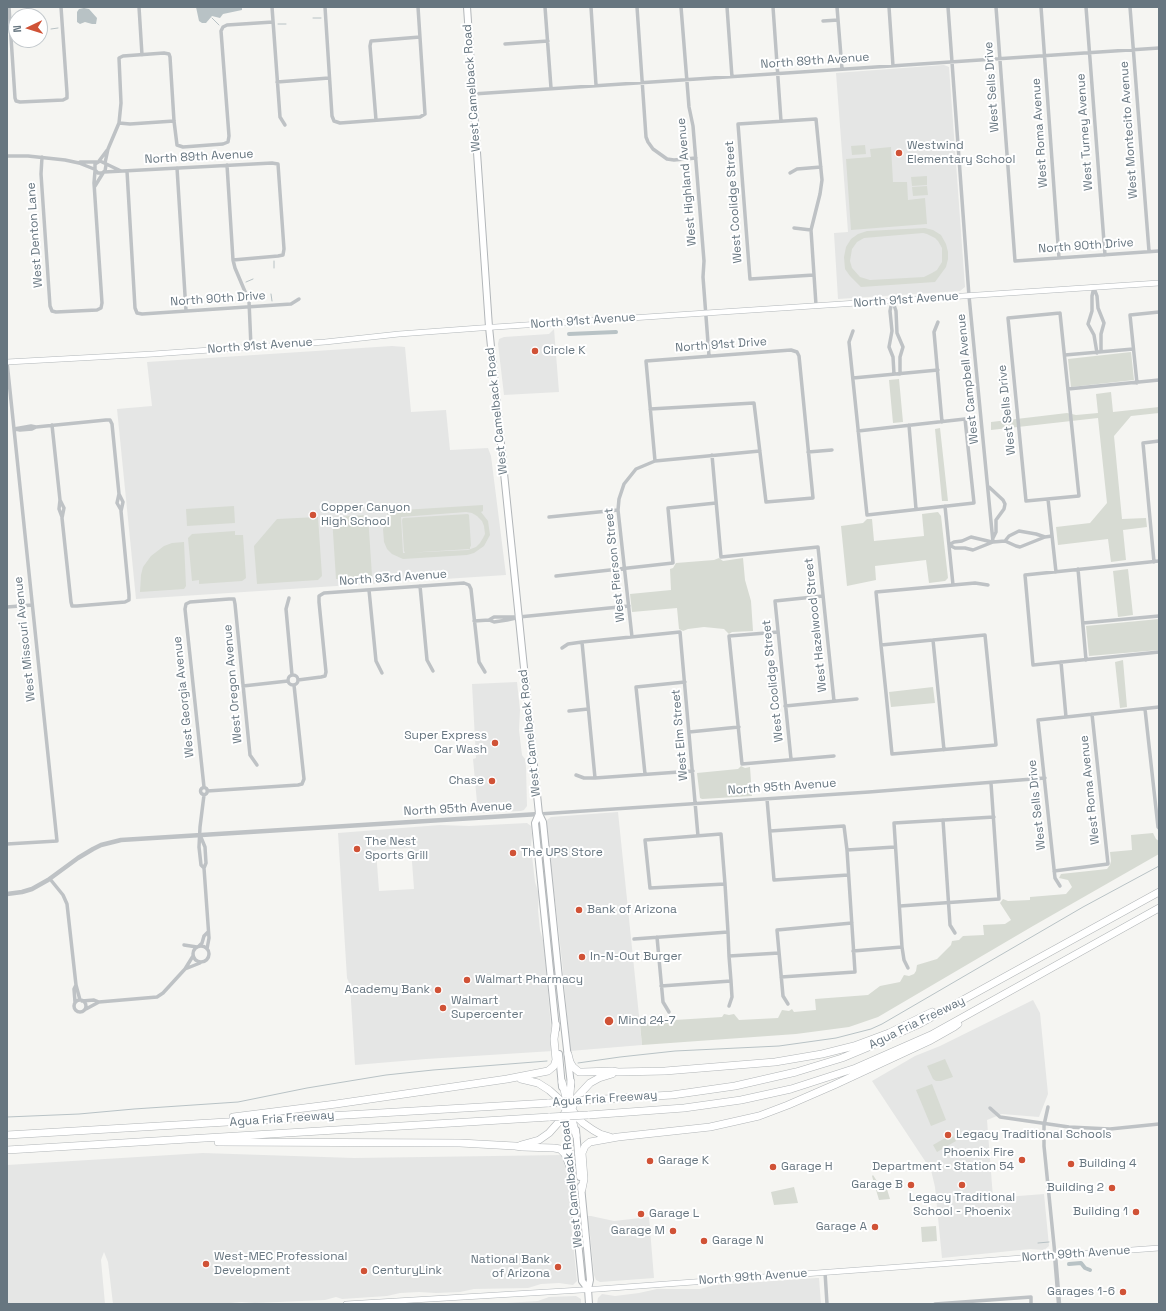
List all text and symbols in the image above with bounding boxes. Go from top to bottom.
north arrow [8,8,48,48]
street label: West Camelback Road [460,24,484,152]
text: N [10,25,24,33]
street label: West Sells Drive [982,41,1002,133]
street label: North 89th Avenue [760,50,870,72]
street label: West Montecito Avenue [1117,61,1141,199]
street label: West Turney Avenue [1074,73,1096,191]
street label: West Roma Avenue [1029,78,1051,188]
street label: West Highland Avenue [674,117,700,247]
place label: Westwind Elementary School [907,139,1015,167]
street label: West Coolidge Street [723,140,745,264]
street label: North 89th Avenue [144,147,254,167]
marker: Westwind Elementary School [894,148,904,158]
street label: West Denton Lane [24,182,46,288]
street label: North 90th Drive [1038,235,1134,257]
street label: North 90th Drive [170,288,266,310]
street label: North 91st Avenue [853,289,959,311]
street label: North 91st Avenue [530,310,636,332]
street label: West Campbell Avenue [954,313,982,445]
street label: North 91st Avenue [207,335,313,357]
street label: North 91st Drive [675,335,767,355]
place label: Circle K [543,344,586,358]
marker: Circle K [530,346,540,356]
street label: West Camelback Road [483,347,511,475]
street label: West Sells Drive [995,364,1019,456]
place label: Copper Canyon High School [321,501,410,529]
street label: West Pierson Street [602,507,628,623]
marker: Copper Canyon High School [308,510,318,520]
street label: West Hazelwood Street [802,557,830,693]
street label: North 93rd Avenue [339,567,447,589]
street label: West Missouri Avenue [11,576,39,702]
street label: West Coolidge Street [759,619,787,743]
street label: West Oregon Avenue [221,624,245,744]
street label: West Georgia Avenue [170,636,198,758]
street label: West Camelback Road [516,669,544,797]
street label: West Elm Street [669,689,691,781]
place label: Super Express Car Wash [404,729,487,757]
street label: West Roma Avenue [1077,735,1103,845]
marker: Super Express Car Wash [490,738,500,748]
street label: West Sells Drive [1025,759,1049,851]
place label: Chase [449,774,484,788]
marker: Chase [487,776,497,786]
street label: North 95th Avenue [727,776,837,798]
street label: North 95th Avenue [403,799,513,819]
place label: The Nest Sports Grill [365,835,428,863]
marker: The Nest Sports Grill [352,844,362,854]
place label: The UPS Store [521,846,603,860]
marker: The UPS Store [508,848,518,858]
place label: Bank of Arizona [587,903,677,917]
marker: Bank of Arizona [574,905,584,915]
place label: In-N-Out Burger [590,950,682,964]
marker: In-N-Out Burger [577,952,587,962]
place label: Walmart Pharmacy [475,973,583,987]
marker: Walmart Pharmacy [462,975,472,985]
place label: Academy Bank [344,983,430,997]
marker: Academy Bank [433,985,443,995]
place label: Walmart Supercenter [451,994,523,1022]
street label: Agua Fria Freeway [867,994,967,1052]
marker: Walmart Supercenter [438,1003,448,1013]
place label: Mind 24-7 [618,1014,675,1028]
marker: Mind 24-7 [603,1015,615,1027]
street label: Agua Fria Freeway [552,1088,658,1110]
street label: Agua Fria Freeway [229,1108,335,1130]
street label: West Camelback Road [558,1120,586,1248]
place label: Legacy Traditional Schools [956,1128,1112,1142]
marker: Legacy Traditional Schools [943,1130,953,1140]
place label: Phoenix Fire Department - Station 54 [872,1146,1014,1174]
place label: Garage K [658,1154,709,1168]
marker: Phoenix Fire Department - Station 54 [1017,1155,1027,1165]
marker: Garage K [645,1156,655,1166]
place label: Building 4 [1079,1157,1136,1171]
marker: Building 4 [1066,1159,1076,1169]
place label: Garage H [781,1160,833,1174]
marker: Garage H [768,1162,778,1172]
place label: Garage B [851,1178,903,1192]
marker: Garage B [906,1180,916,1190]
marker: Legacy Traditional School - Phoenix [957,1180,967,1190]
place label: Building 2 [1047,1181,1104,1195]
marker: Building 2 [1107,1183,1117,1193]
place label: Legacy Traditional School - Phoenix [909,1191,1015,1219]
place label: Building 1 [1073,1205,1128,1219]
place label: Garage L [649,1207,699,1221]
marker: Building 1 [1131,1207,1141,1217]
marker: Garage L [636,1209,646,1219]
place label: Garage A [816,1220,867,1234]
marker: Garage A [870,1222,880,1232]
place label: Garage M [611,1224,665,1238]
marker: Garage M [668,1226,678,1236]
place label: Garage N [712,1234,764,1248]
marker: Garage N [699,1236,709,1246]
street label: North 99th Avenue [1021,1243,1131,1265]
place label: West-MEC Professional Development [214,1250,347,1278]
place label: National Bank of Arizona [471,1253,550,1281]
marker: West-MEC Professional Development [201,1259,211,1269]
marker: National Bank of Arizona [553,1262,563,1272]
place label: CenturyLink [372,1264,442,1278]
marker: CenturyLink [359,1266,369,1276]
street label: North 99th Avenue [698,1266,808,1288]
place label: Garages 1-6 [1047,1285,1115,1299]
marker: Garages 1-6 [1118,1287,1128,1297]

